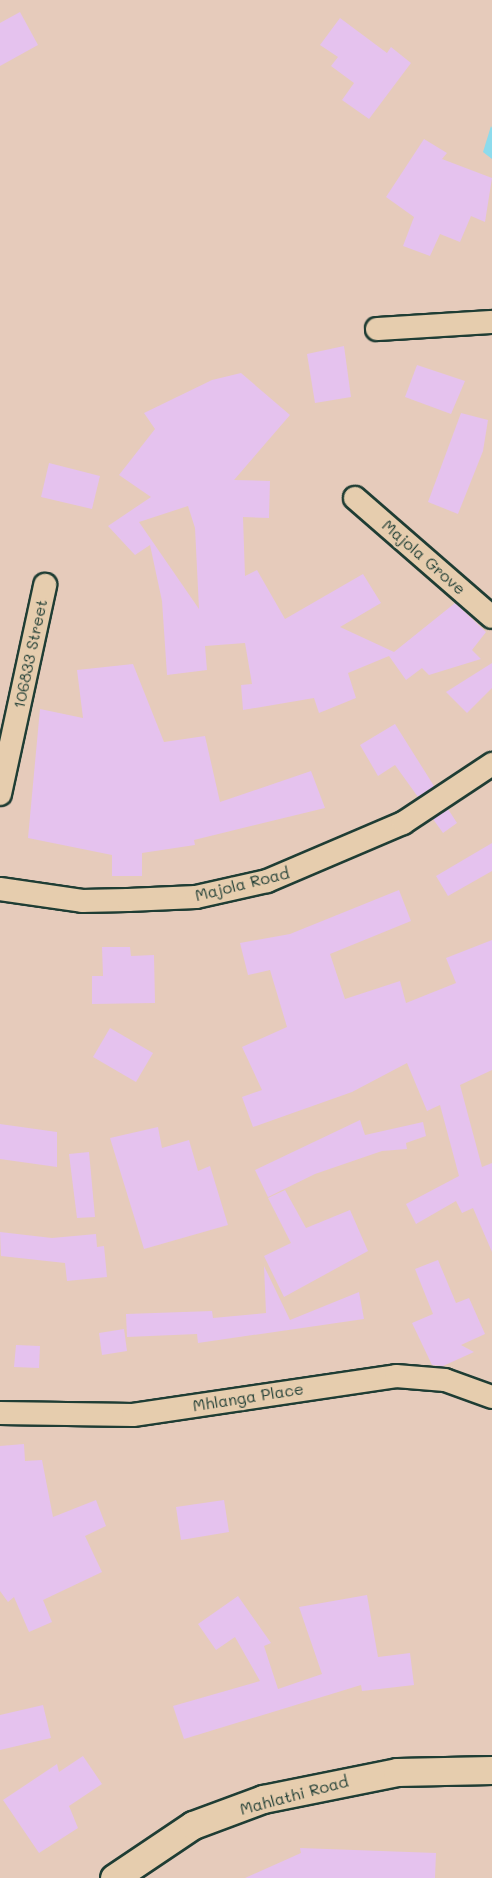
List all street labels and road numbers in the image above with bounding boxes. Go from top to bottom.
street label: Majola Grove [378,515,470,599]
street label: 106833 Street [9,598,51,710]
street label: Majola Road [193,863,291,905]
street label: Mhlanga Place [191,1379,305,1415]
street label: Mahlathi Road [238,1771,350,1819]

